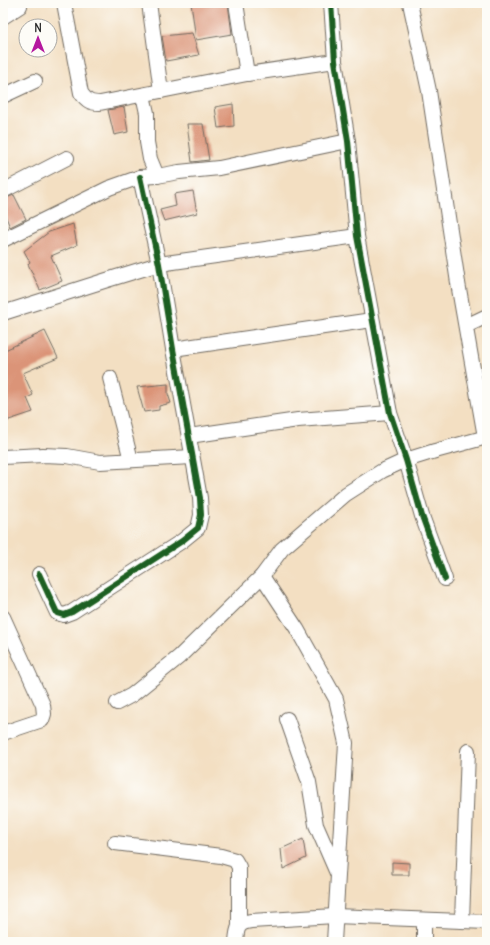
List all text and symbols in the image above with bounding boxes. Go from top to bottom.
north arrow [18,18,58,58]
text: N [34,21,42,35]

